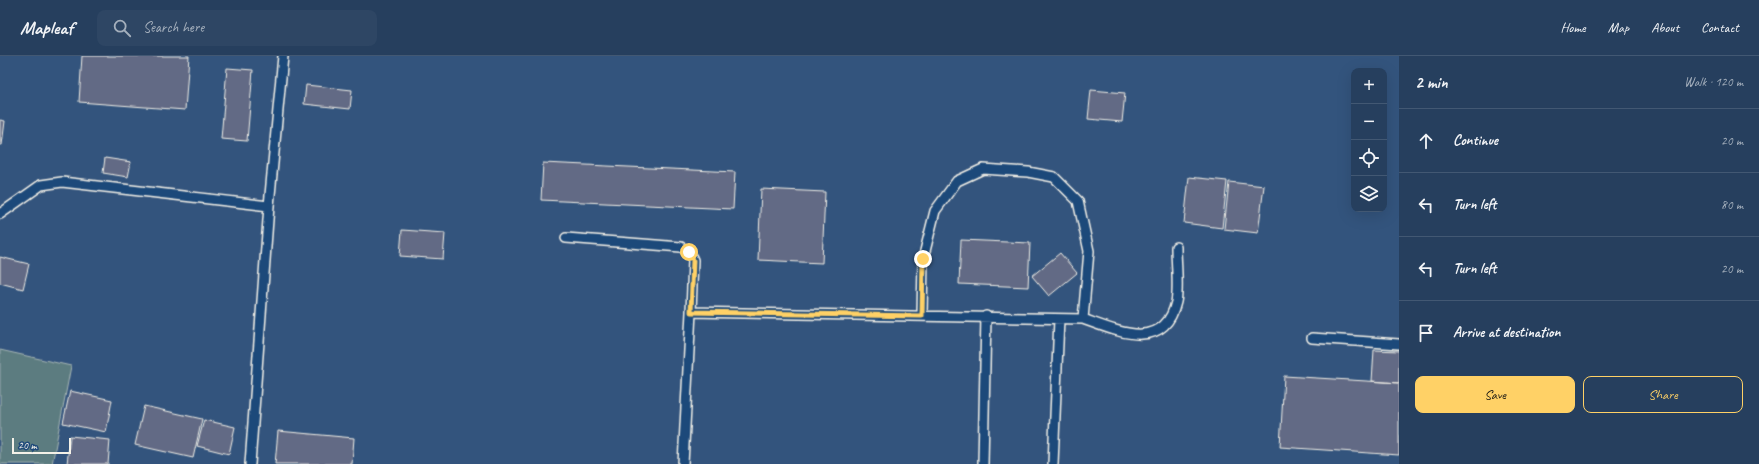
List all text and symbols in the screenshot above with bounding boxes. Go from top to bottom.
search box [97,10,377,46]
text: Mapleaf [20,16,73,40]
icon: search [111,17,133,39]
text: Search here [143,18,204,37]
text: Home [1560,19,1586,36]
text: Map [1608,19,1629,36]
text: About [1651,19,1679,36]
text: Contact [1701,19,1739,36]
map controls [1351,68,1387,212]
button: + [1351,68,1387,104]
text: 2 min [1415,72,1448,93]
text: Walk · 120 m [1684,74,1743,90]
button: − [1351,104,1387,140]
icon: ahead [1415,130,1437,152]
text: Continue [1453,131,1498,150]
text: 20 m [1721,133,1743,149]
button: locate [1351,140,1387,176]
button: layers [1351,176,1387,212]
icon: left [1415,194,1437,216]
text: Turn left [1453,195,1496,214]
text: 80 m [1721,197,1743,213]
route start [680,243,698,261]
route end [914,250,932,268]
icon: left [1415,258,1437,280]
text: Turn left [1453,259,1496,278]
text: 20 m [1721,261,1743,277]
icon: arrive [1415,322,1437,344]
text: Arrive at destination [1453,323,1560,342]
button: Save [1415,376,1575,413]
button: Share [1583,376,1743,413]
scale bar [12,436,71,455]
text: 20 m [18,438,37,452]

